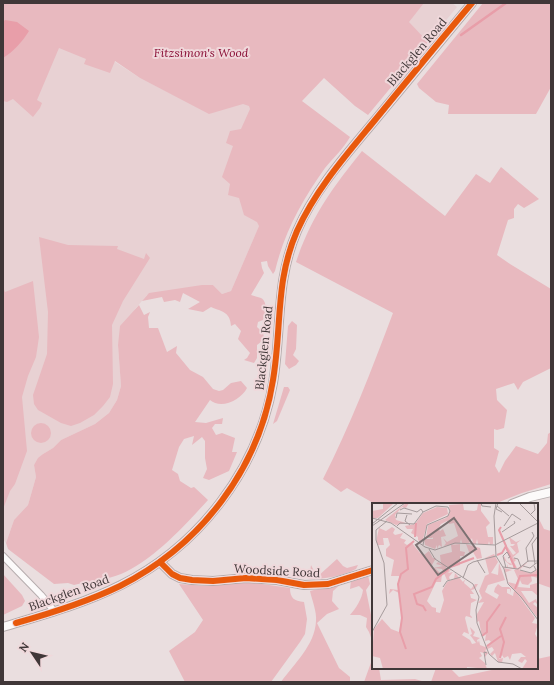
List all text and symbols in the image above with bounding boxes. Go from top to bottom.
street label: Blackglen Road [384,14,450,89]
park label: Fitzsimon's Wood [154,45,249,60]
street label: Blackglen Road [252,305,275,391]
inset map [372,503,538,669]
street label: Woodside Road [234,561,321,580]
street label: Blackglen Road [27,571,111,614]
north arrow [12,633,52,673]
text: N [16,639,32,655]

